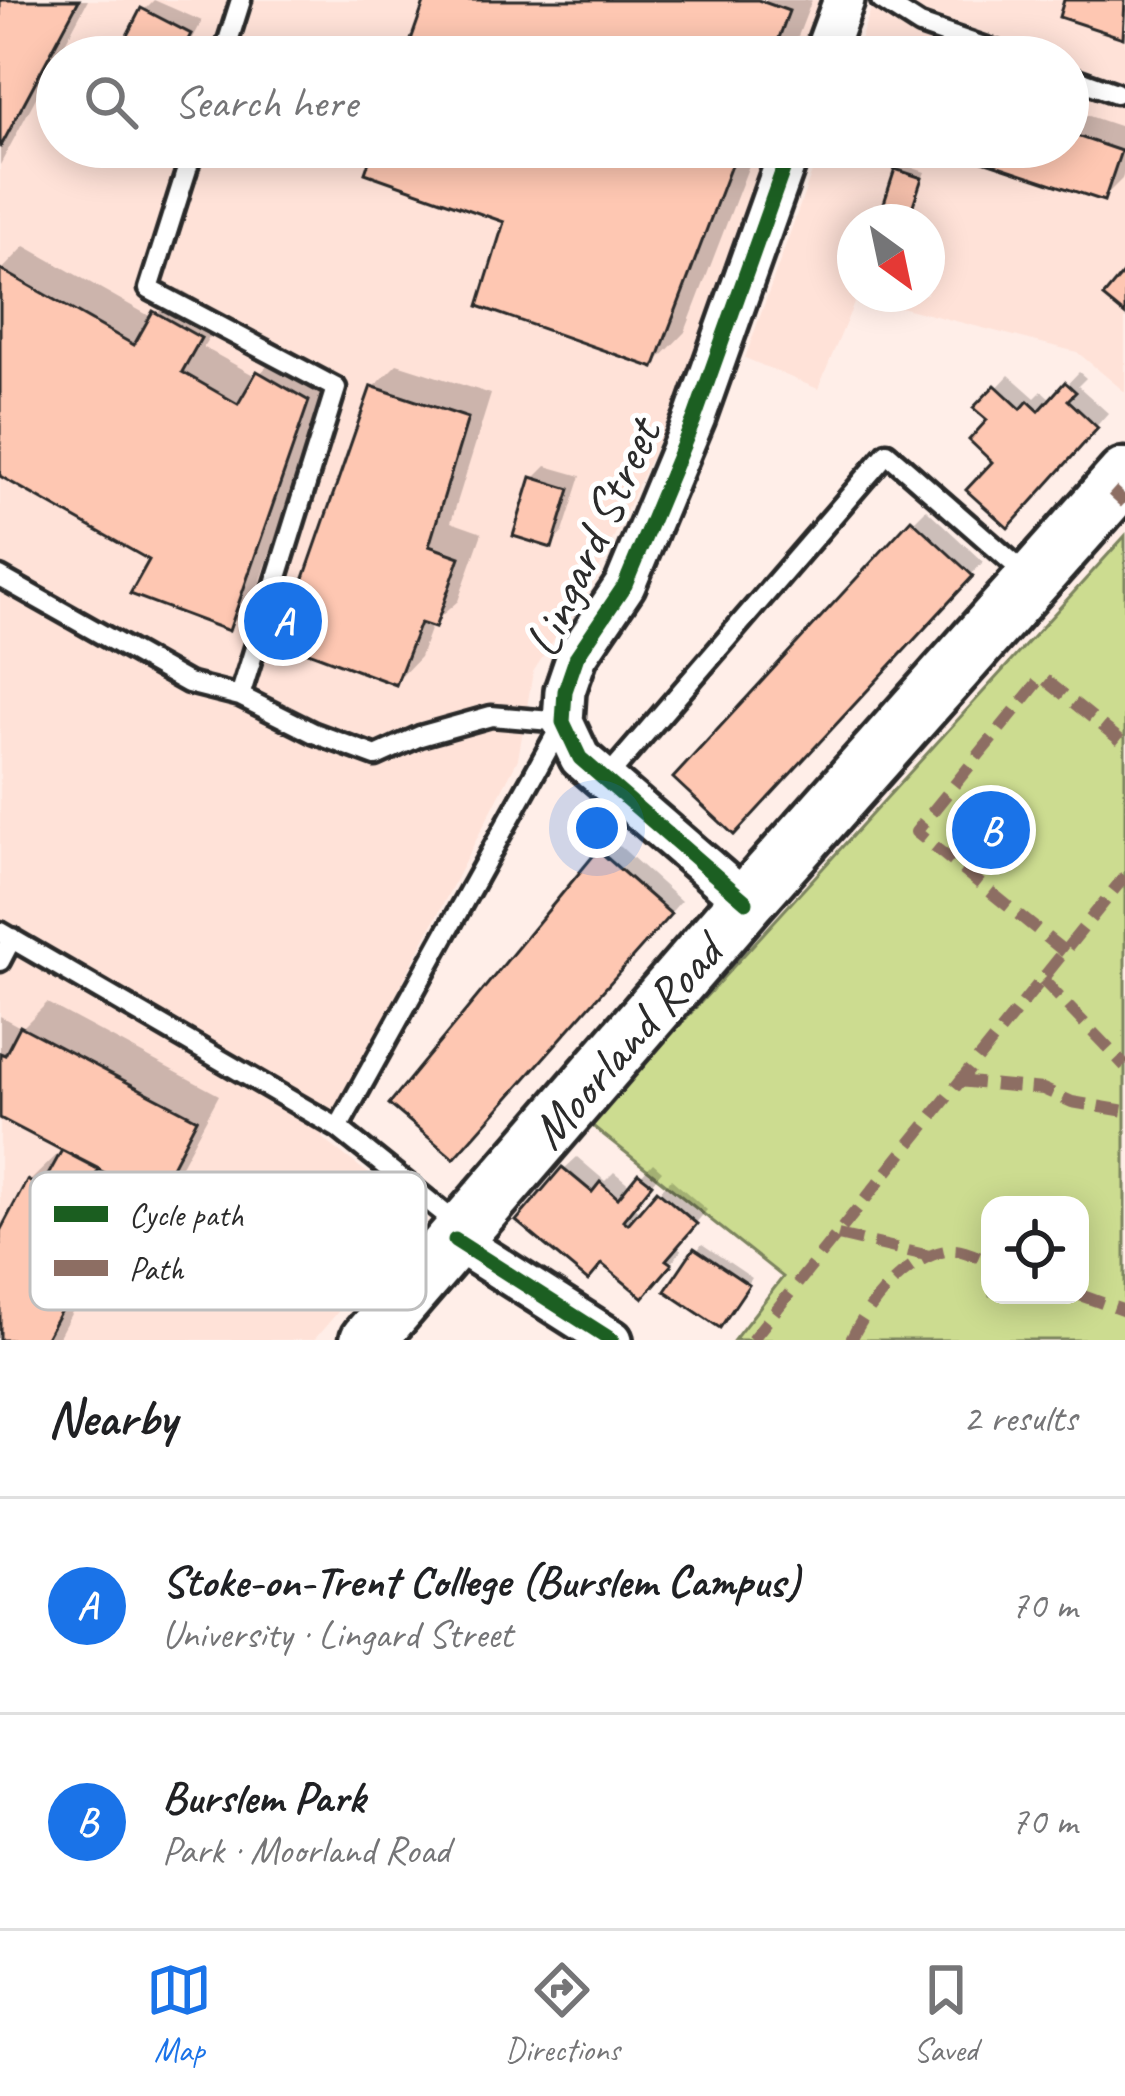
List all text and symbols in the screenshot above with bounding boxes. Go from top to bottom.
search box [36,36,1089,168]
icon: search [78,69,144,135]
text: Search here [174,74,357,131]
north arrow [837,204,945,312]
street label: Lingard Street [509,405,677,667]
pin: A [244,576,322,666]
pin: B [952,785,1030,875]
your location [567,798,627,858]
street label: Moorland Road [516,916,741,1162]
legend [30,1172,426,1310]
text: Cycle path [129,1194,244,1236]
map controls [981,1196,1089,1304]
button: locate [981,1196,1089,1304]
text: Path [129,1248,185,1290]
text: Nearby [48,1386,176,1450]
text: 2 results [963,1394,1077,1443]
text: Stoke-on-Trent College (Burslem Campus) [162,1553,800,1610]
text: A [77,1581,97,1630]
text: 70 m [1011,1581,1077,1630]
text: University · Lingard Street [162,1610,513,1659]
text: Burslem Park [162,1769,365,1826]
text: B [77,1797,97,1846]
text: 70 m [1011,1797,1077,1846]
text: Park · Moorland Road [162,1826,450,1875]
tab: Map [146,1957,212,2071]
tab: Directions [505,1957,620,2071]
tab: Saved [913,1957,979,2071]

